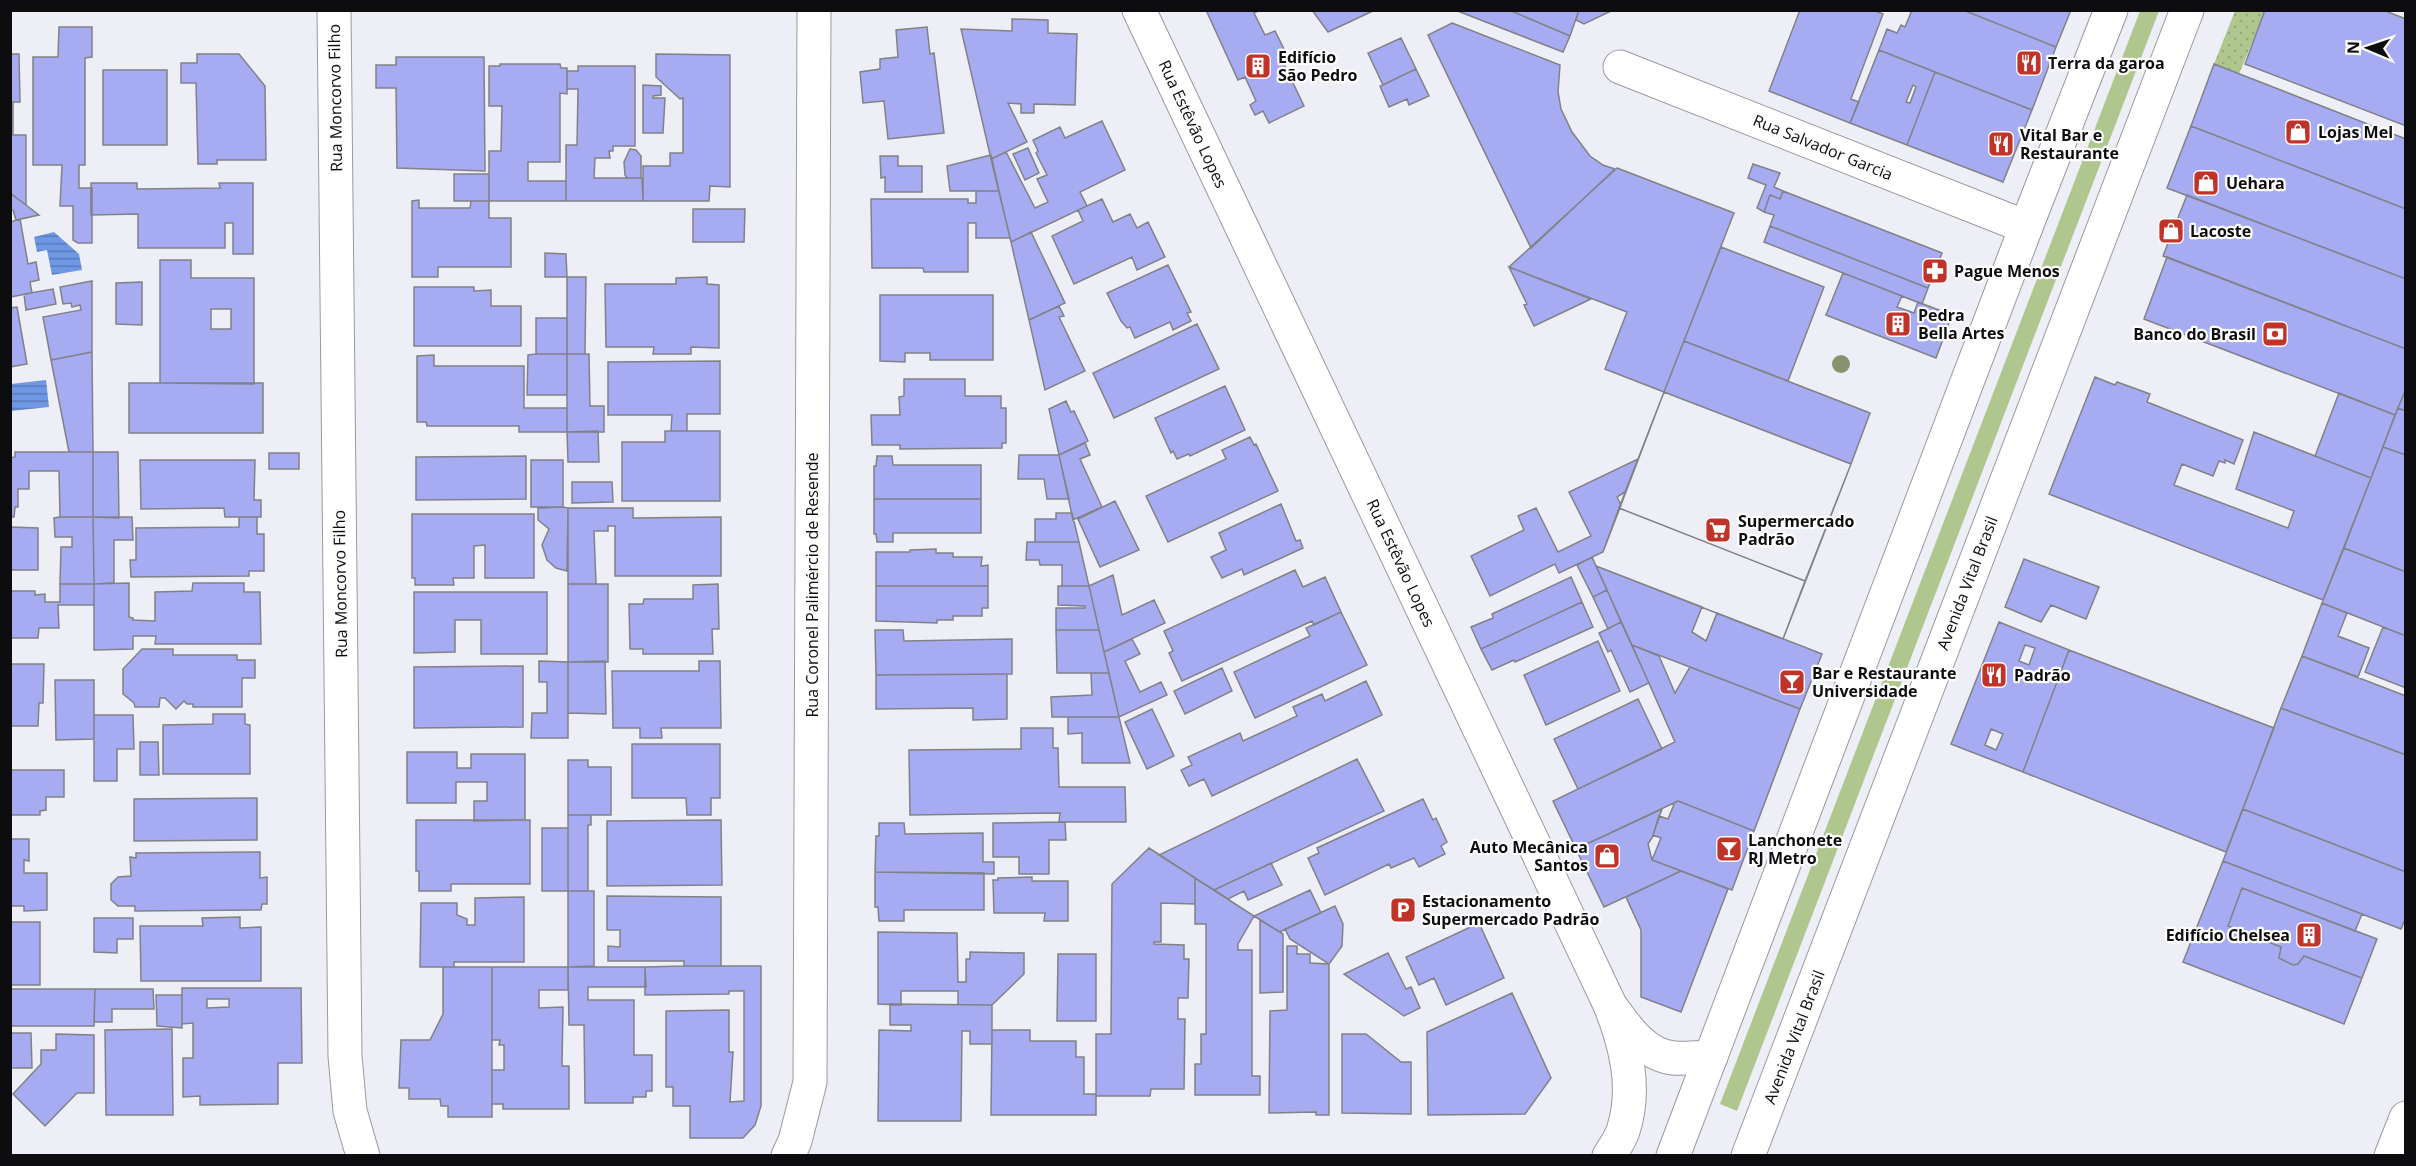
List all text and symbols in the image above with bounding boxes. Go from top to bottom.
north arrow [2338,18,2398,78]
street label: Rua Moncorvo Filho [323,24,347,172]
text: N [2342,41,2364,54]
place label: Edifício São Pedro [1278,46,1357,86]
restaurant icon: Terra da garoa [2014,48,2044,78]
building icon: Edifício São Pedro [1243,51,1273,81]
place label: Terra da garoa [2048,52,2165,74]
street label: Rua Estêvão Lopes [1154,56,1232,192]
street label: Rua Salvador Garcia [1750,109,1896,185]
shop icon: Lojas Mel [2283,117,2313,147]
place label: Lojas Mel [2318,121,2393,143]
place label: Vital Bar e Restaurante [2020,124,2119,164]
restaurant icon: Vital Bar e Restaurante [1986,129,2016,159]
shop icon: Uehara [2191,168,2221,198]
place label: Uehara [2226,172,2285,194]
shop icon: Lacoste [2156,216,2186,246]
place label: Lacoste [2190,220,2251,242]
pharmacy icon: Pague Menos [1920,256,1950,286]
place label: Pague Menos [1954,260,2060,282]
place label: Pedra Bella Artes [1918,304,2004,344]
building icon: Pedra Bella Artes [1883,309,1913,339]
bank icon: Banco do Brasil [2260,319,2290,349]
place label: Banco do Brasil [2133,323,2256,345]
street label: Rua Coronel Palimércio de Resende [801,452,823,718]
street label: Rua Estêvão Lopes [1362,495,1440,631]
street label: Rua Moncorvo Filho [328,510,352,658]
place label: Supermercado Padrão [1738,510,1855,550]
street label: Avenida Vital Brasil [1931,513,2003,653]
supermarket icon: Supermercado Padrão [1703,515,1733,545]
restaurant icon: Padrão [1979,660,2009,690]
place label: Bar e Restaurante Universidade [1812,662,1956,702]
place label: Padrão [2014,664,2071,686]
bar icon: Bar e Restaurante Universidade [1777,667,1807,697]
place label: Lanchonete RJ Metro [1748,829,1842,869]
bar icon: Lanchonete RJ Metro [1714,834,1744,864]
place label: Auto Mecânica Santos [1470,836,1588,876]
shop icon: Auto Mecânica Santos [1592,841,1622,871]
place label: Estacionamento Supermercado Padrão [1422,890,1599,930]
parking icon: Estacionamento Supermercado Padrão [1388,895,1418,925]
building icon: Edifício Chelsea [2294,920,2324,950]
place label: Edifício Chelsea [2166,924,2290,946]
street label: Avenida Vital Brasil [1758,967,1830,1107]

